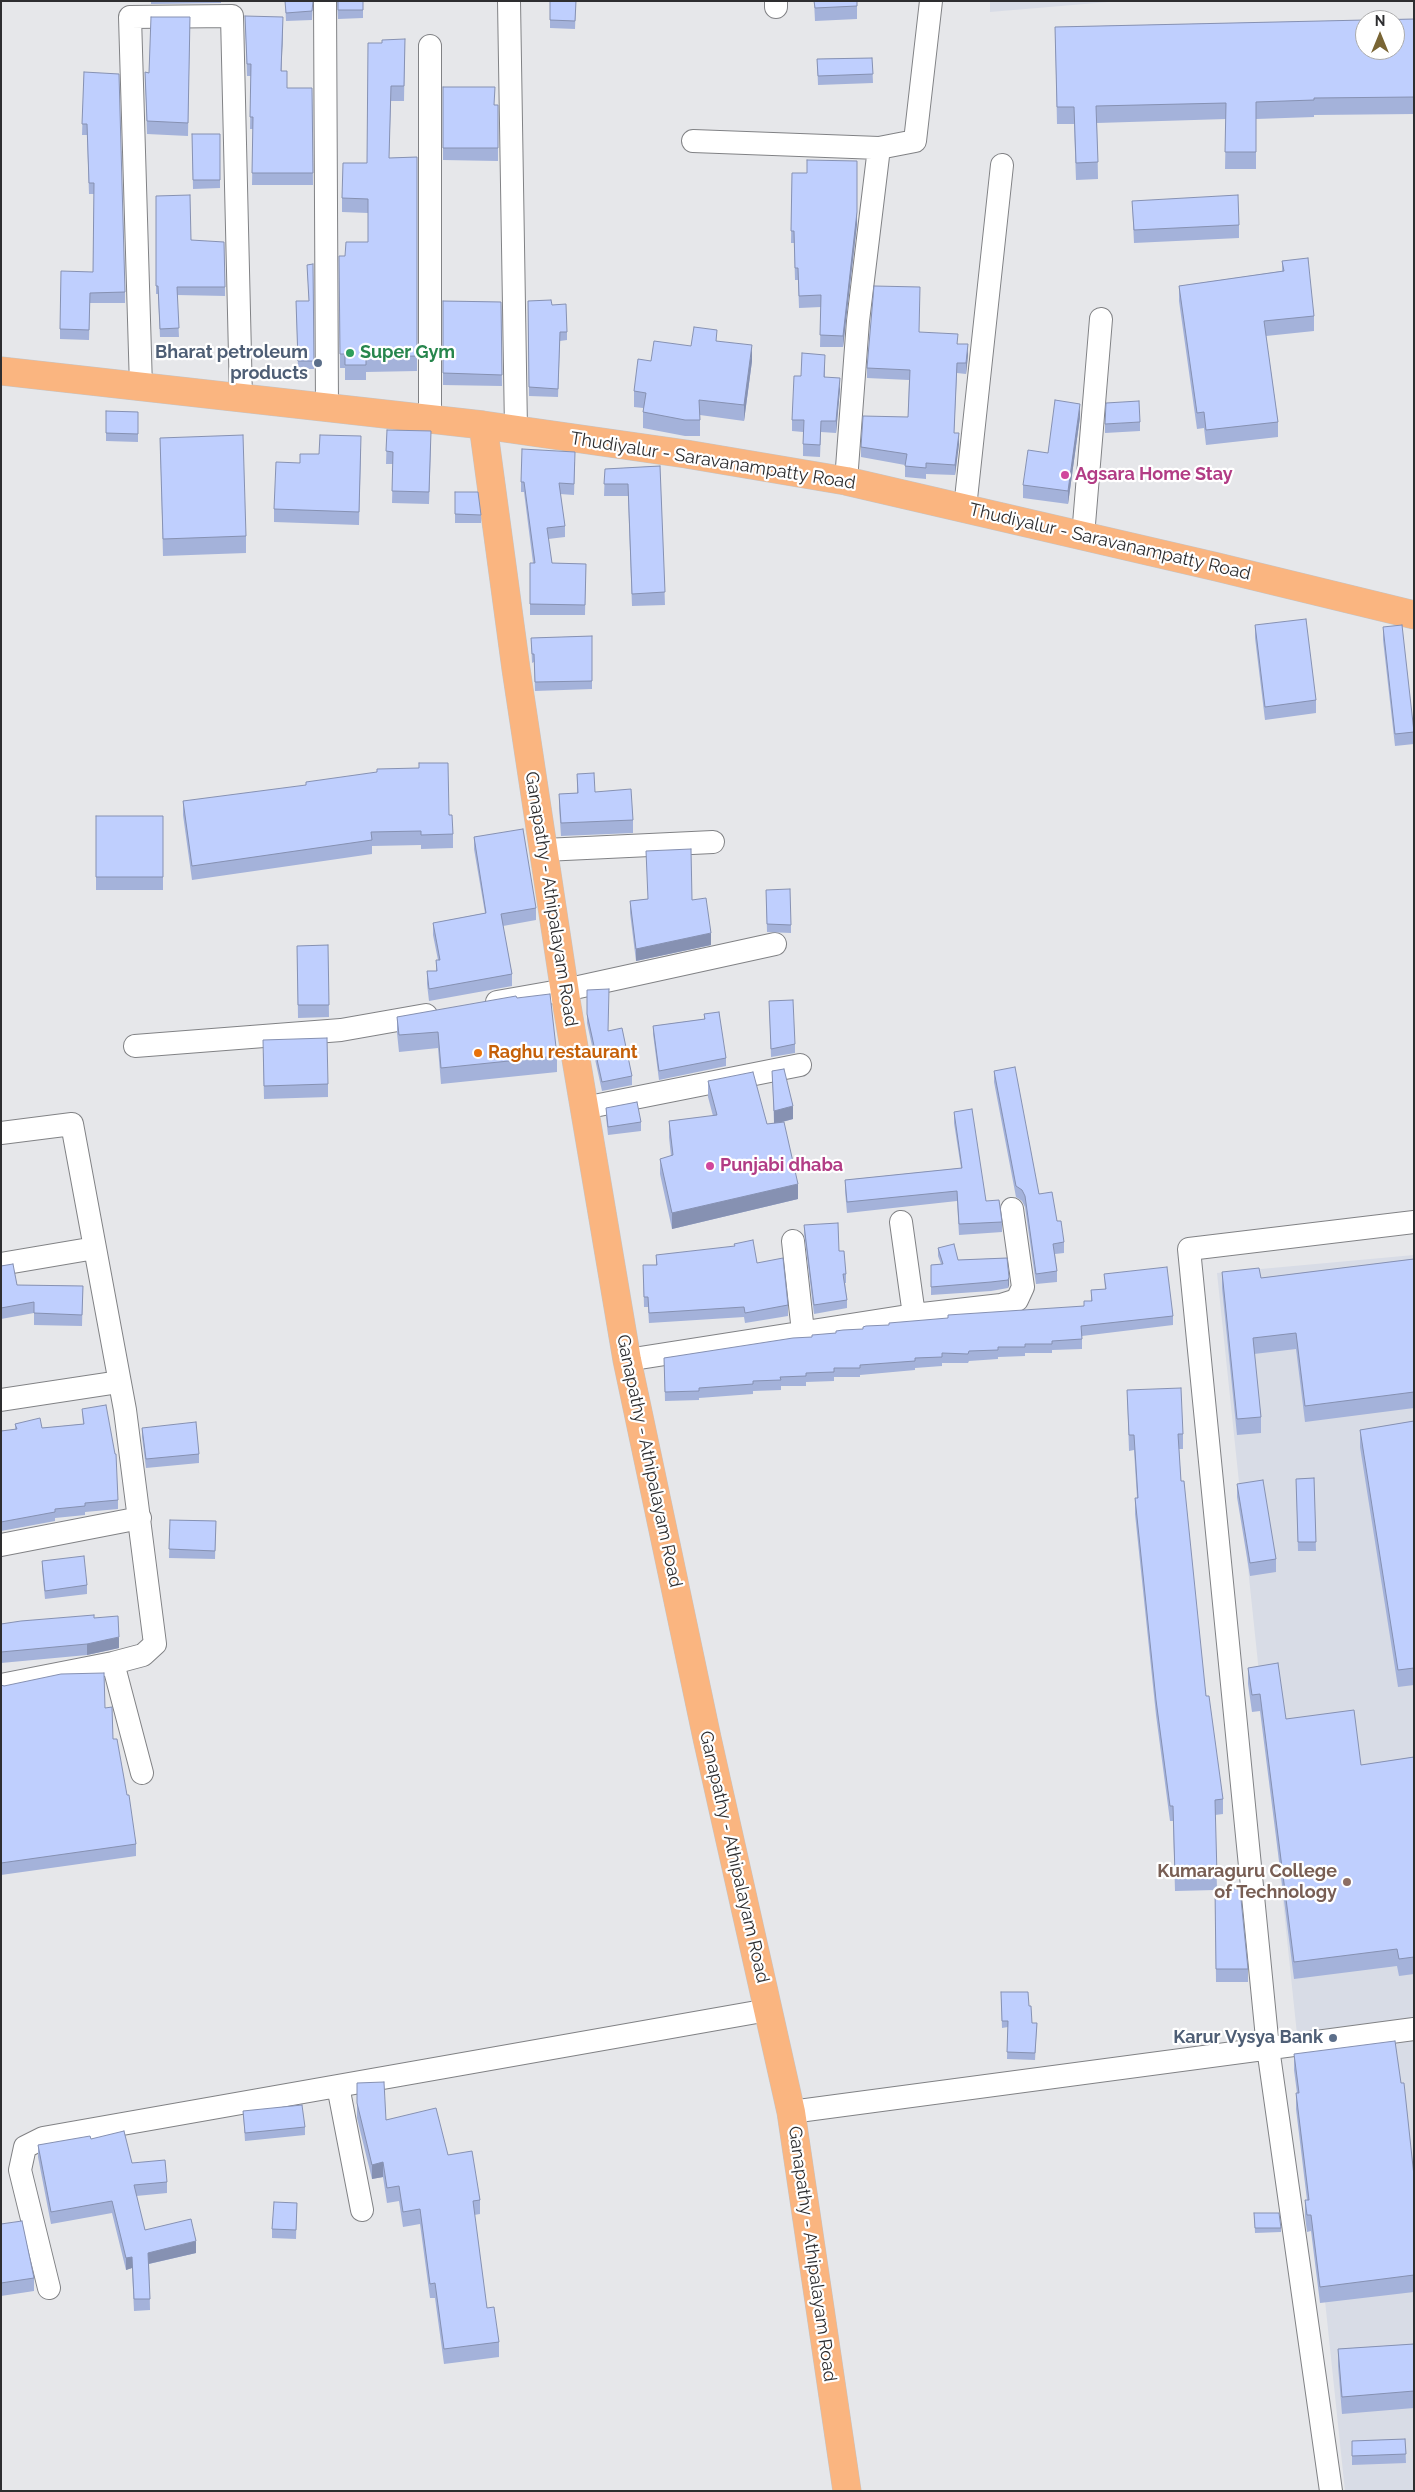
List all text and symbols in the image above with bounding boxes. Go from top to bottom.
north arrow [1355,10,1405,60]
text: N [1375,13,1385,29]
place label: Bharat petroleum products [155,342,308,384]
place label: Super Gym [360,342,455,364]
marker: Super Gym [344,347,356,359]
marker: Bharat petroleum products [312,357,324,369]
street label: Thudiyalur - Saravanampatty Road [569,428,857,494]
place label: Agsara Home Stay [1075,464,1233,486]
marker: Agsara Home Stay [1059,469,1071,481]
street label: Thudiyalur - Saravanampatty Road [967,499,1253,585]
street label: Ganapathy - Athipalayam Road [520,770,582,1028]
place label: Raghu restaurant [488,1042,638,1064]
marker: Raghu restaurant [472,1047,484,1059]
place label: Punjabi dhaba [720,1155,843,1177]
marker: Punjabi dhaba [704,1160,716,1172]
street label: Ganapathy - Athipalayam Road [612,1333,686,1589]
street label: Ganapathy - Athipalayam Road [694,1729,774,1985]
place label: Kumaraguru College of Technology [1157,1861,1337,1904]
marker: Kumaraguru College of Technology [1341,1876,1353,1888]
place label: Karur Vysya Bank [1173,2027,1323,2049]
marker: Karur Vysya Bank [1327,2032,1339,2044]
street label: Ganapathy - Athipalayam Road [783,2125,841,2383]

